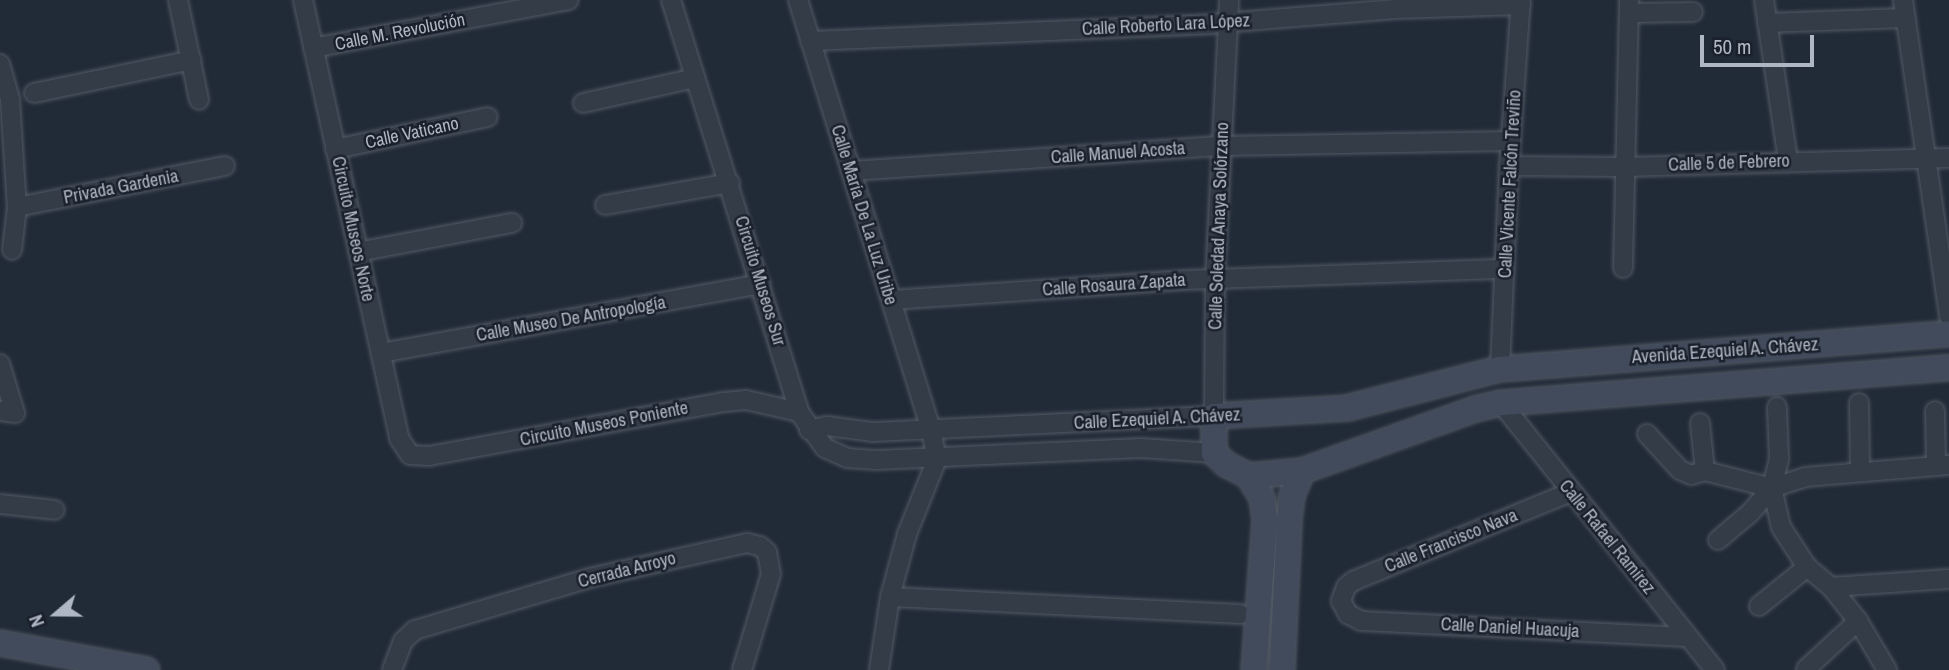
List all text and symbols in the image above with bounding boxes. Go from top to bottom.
street label: Calle M. Revolución [333,9,467,55]
street label: Calle Roberto Lara López [1081,10,1251,40]
scale bar [1704,21,1818,65]
text: 50 m [1713,32,1751,61]
street label: Calle Vicente Falcón Treviño [1494,89,1526,279]
street label: Calle Vaticano [363,113,461,153]
street label: Calle Soledad Anaya Solórzano [1205,121,1233,331]
street label: Calle María De La Luz Uribe [826,122,902,308]
street label: Calle Manuel Acosta [1050,138,1186,168]
street label: Calle 5 de Febrero [1668,150,1790,176]
street label: Circuito Museos Norte [327,155,379,303]
street label: Privada Gardenia [62,165,180,209]
street label: Circuito Museos Sur [730,214,790,348]
street label: Calle Rosaura Zapata [1042,269,1186,301]
street label: Calle Museo De Antropología [474,292,668,346]
street label: Avenida Ezequiel A. Chávez [1631,334,1819,368]
street label: Circuito Museos Poniente [518,397,690,451]
street label: Calle Ezequiel A. Chávez [1073,404,1241,434]
street label: Calle Rafael Ramírez [1554,476,1660,598]
street label: Calle Francisco Nava [1382,505,1520,577]
street label: Cerrada Arroyo [575,547,679,593]
north arrow [21,579,91,649]
text: N [22,611,50,631]
street label: Calle Daniel Huacuja [1440,614,1580,642]

